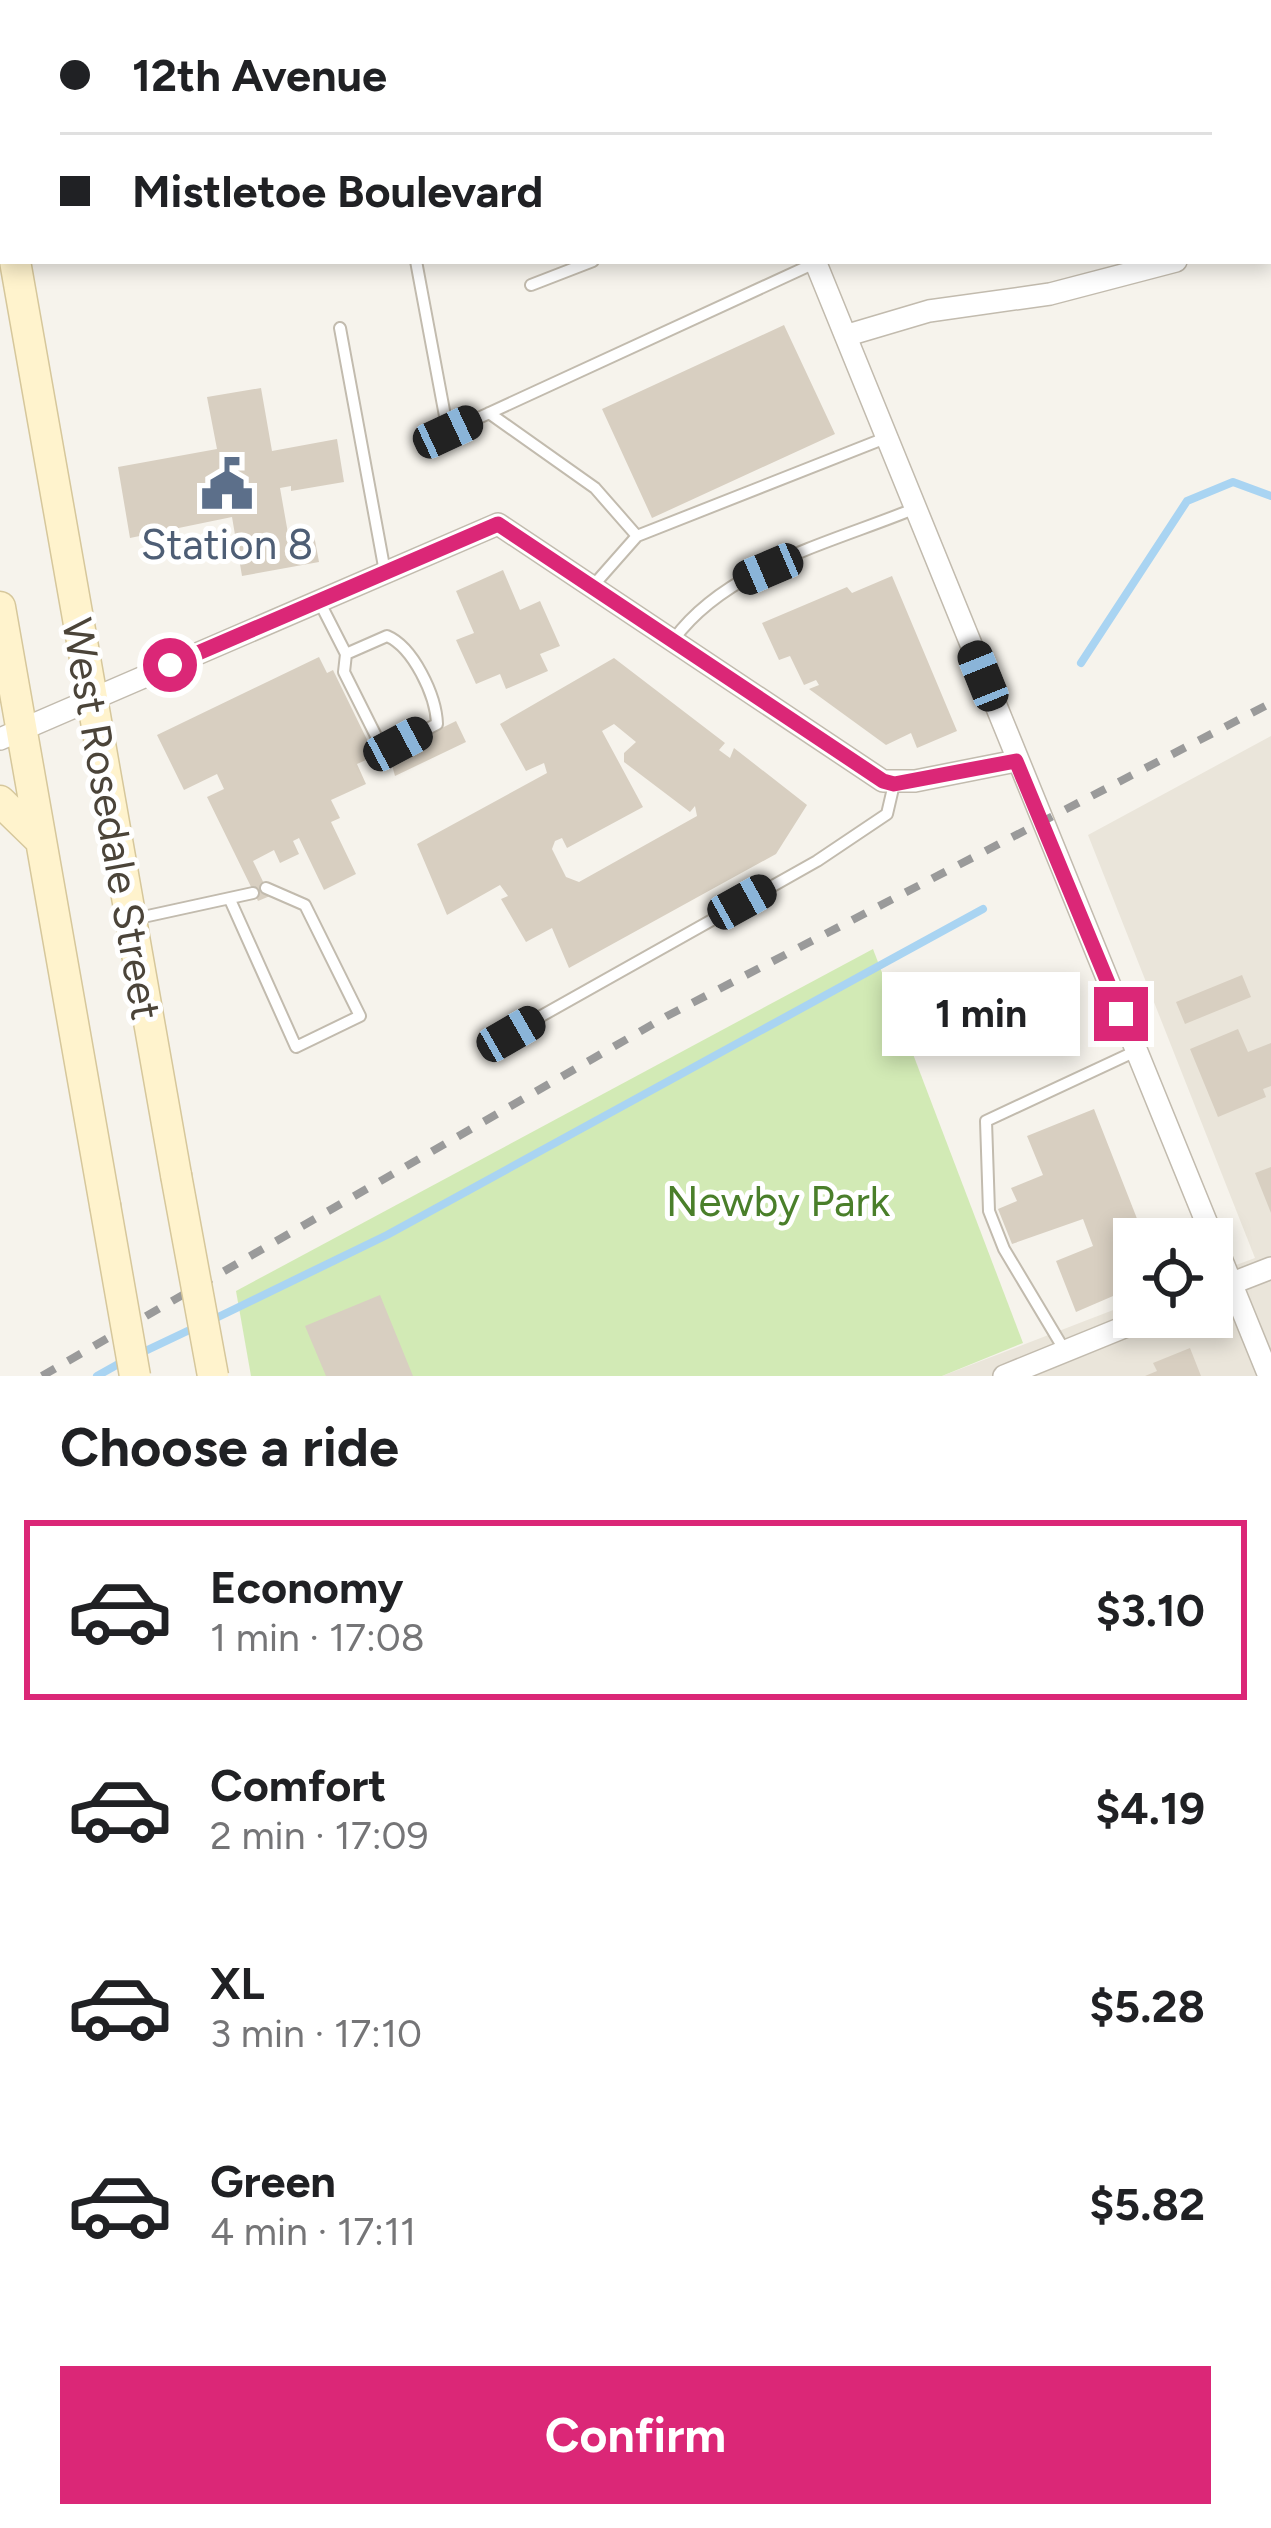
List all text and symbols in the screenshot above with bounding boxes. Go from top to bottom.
text: 12th Avenue [132,48,387,102]
text: Mistletoe Boulevard [132,164,543,218]
car [408,400,488,464]
public building icon: Station 8 [198,455,256,513]
place label: Station 8 [141,519,313,570]
car [728,538,808,600]
street label: West Rosedale Street [51,614,172,1024]
car [953,636,1013,716]
route start [143,638,197,692]
car [358,711,438,777]
car [702,869,782,935]
callout: 1 min [881,972,1079,1056]
route end [1094,987,1148,1041]
text: 1 min [935,990,1027,1037]
car [471,1000,551,1068]
park label: Newby Park [666,1176,891,1227]
map controls [1113,1218,1233,1338]
button: locate [1113,1218,1233,1338]
text: Choose a ride [60,1415,399,1480]
icon: car [66,1556,174,1664]
text: Economy [210,1560,403,1614]
text: $3.10 [1096,1583,1205,1637]
text: 1 min · 17:08 [210,1614,425,1661]
icon: car [66,1754,174,1862]
text: Comfort [210,1758,386,1812]
text: $4.19 [1095,1781,1205,1835]
text: 2 min · 17:09 [210,1812,429,1859]
icon: car [66,1952,174,2060]
text: XL [210,1956,265,2010]
text: $5.28 [1089,1979,1205,2033]
text: 3 min · 17:10 [210,2010,422,2057]
icon: car [66,2150,174,2258]
text: Green [210,2154,336,2208]
text: $5.82 [1089,2177,1205,2231]
text: 4 min · 17:11 [210,2208,416,2255]
button: Confirm [60,2366,1211,2504]

